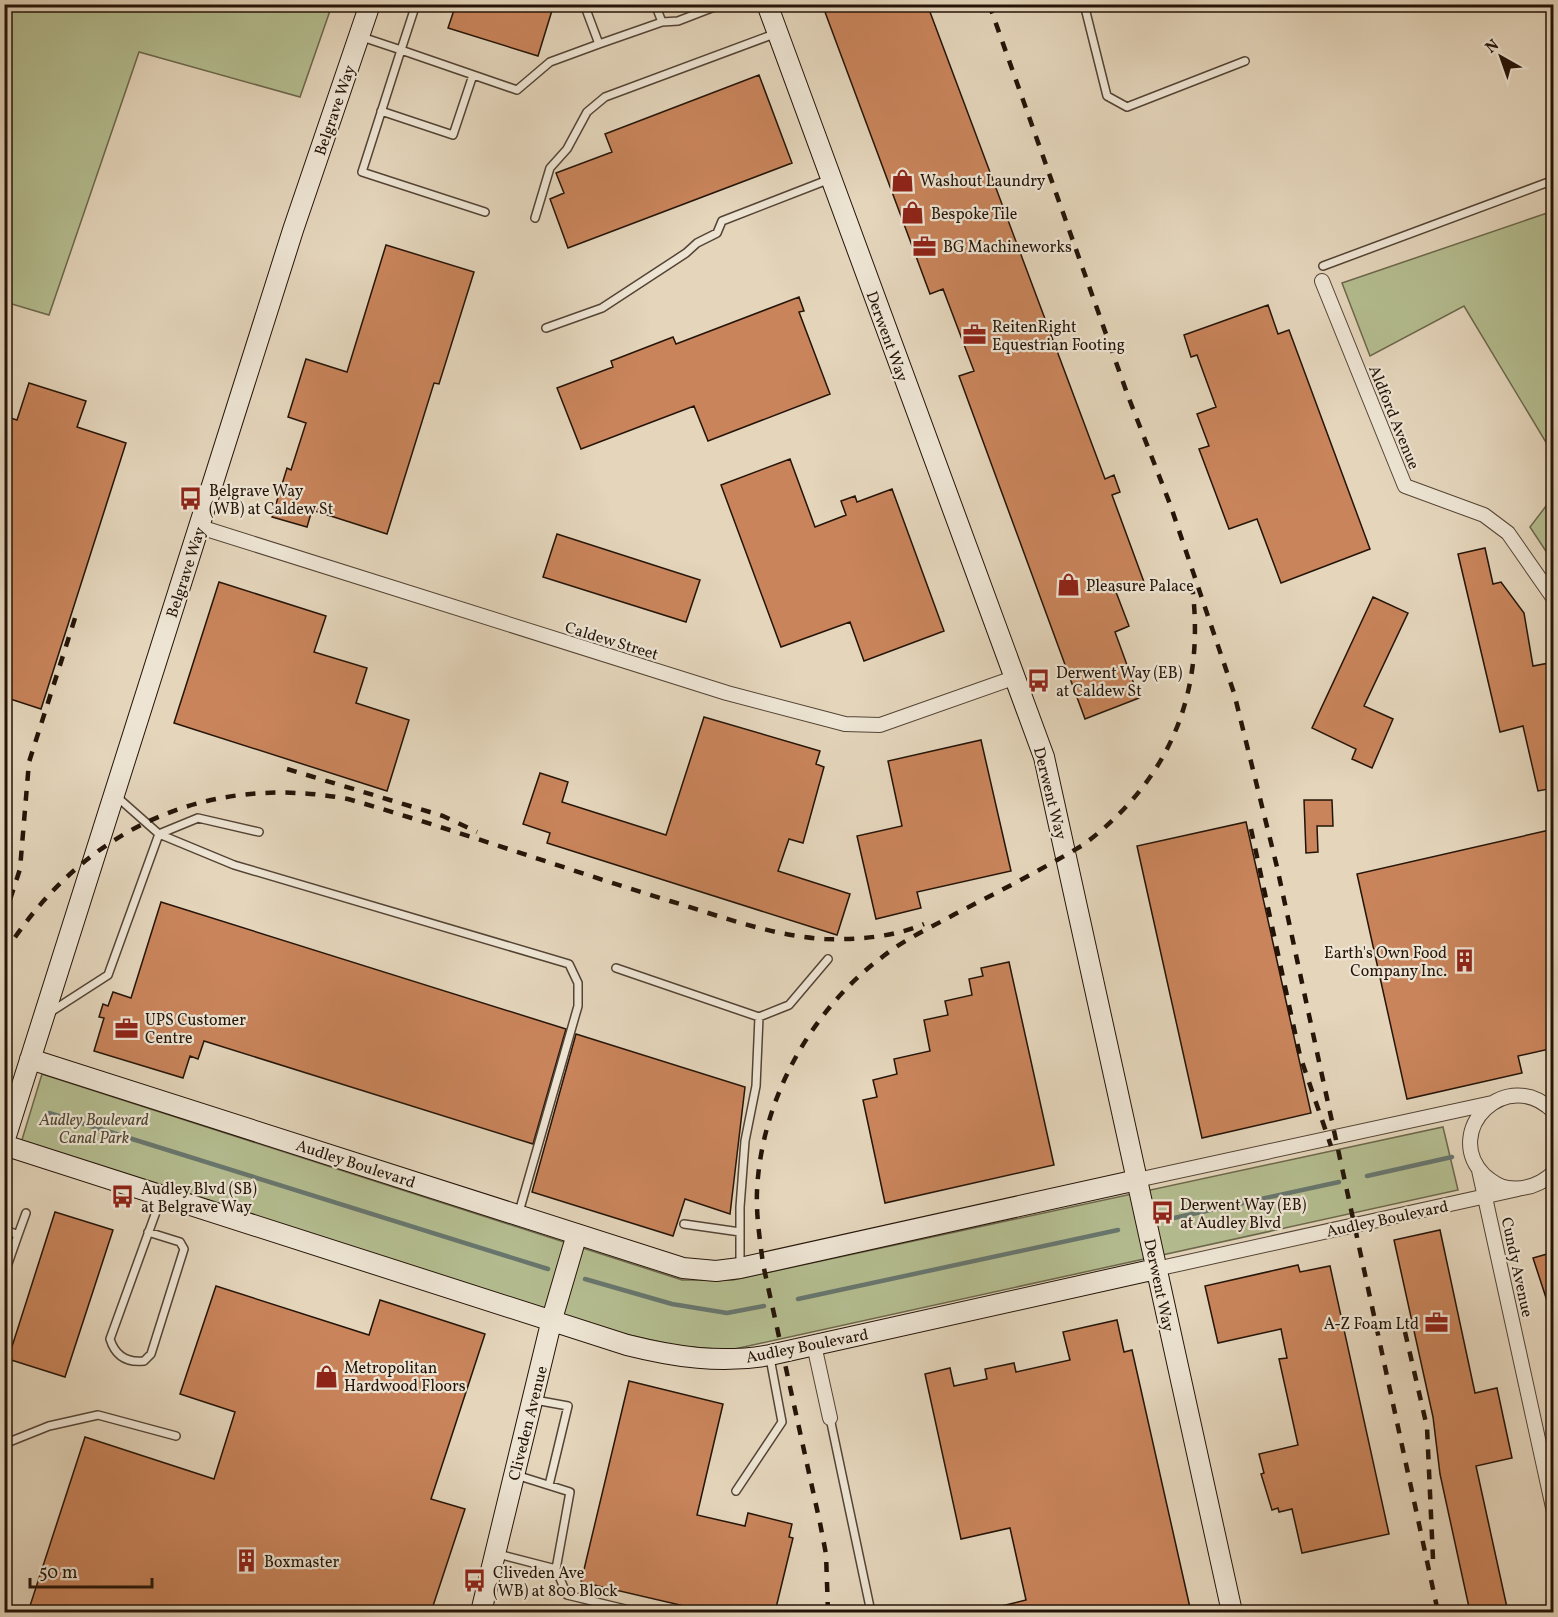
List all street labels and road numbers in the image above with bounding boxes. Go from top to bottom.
street label: Belgrave Way [310,62,362,159]
street label: Derwent Way [860,288,913,385]
street label: Aldford Avenue [1362,362,1424,473]
street label: Belgrave Way [162,524,212,621]
street label: Caldew Street [562,617,661,667]
street label: Derwent Way [1027,745,1071,842]
street label: Audley Boulevard [293,1135,418,1195]
street label: Audley Boulevard [1324,1196,1451,1244]
street label: Cundy Avenue [1495,1215,1537,1319]
street label: Derwent Way [1137,1237,1179,1334]
street label: Audley Boulevard [744,1324,871,1370]
street label: Cliveden Avenue [504,1364,554,1483]

